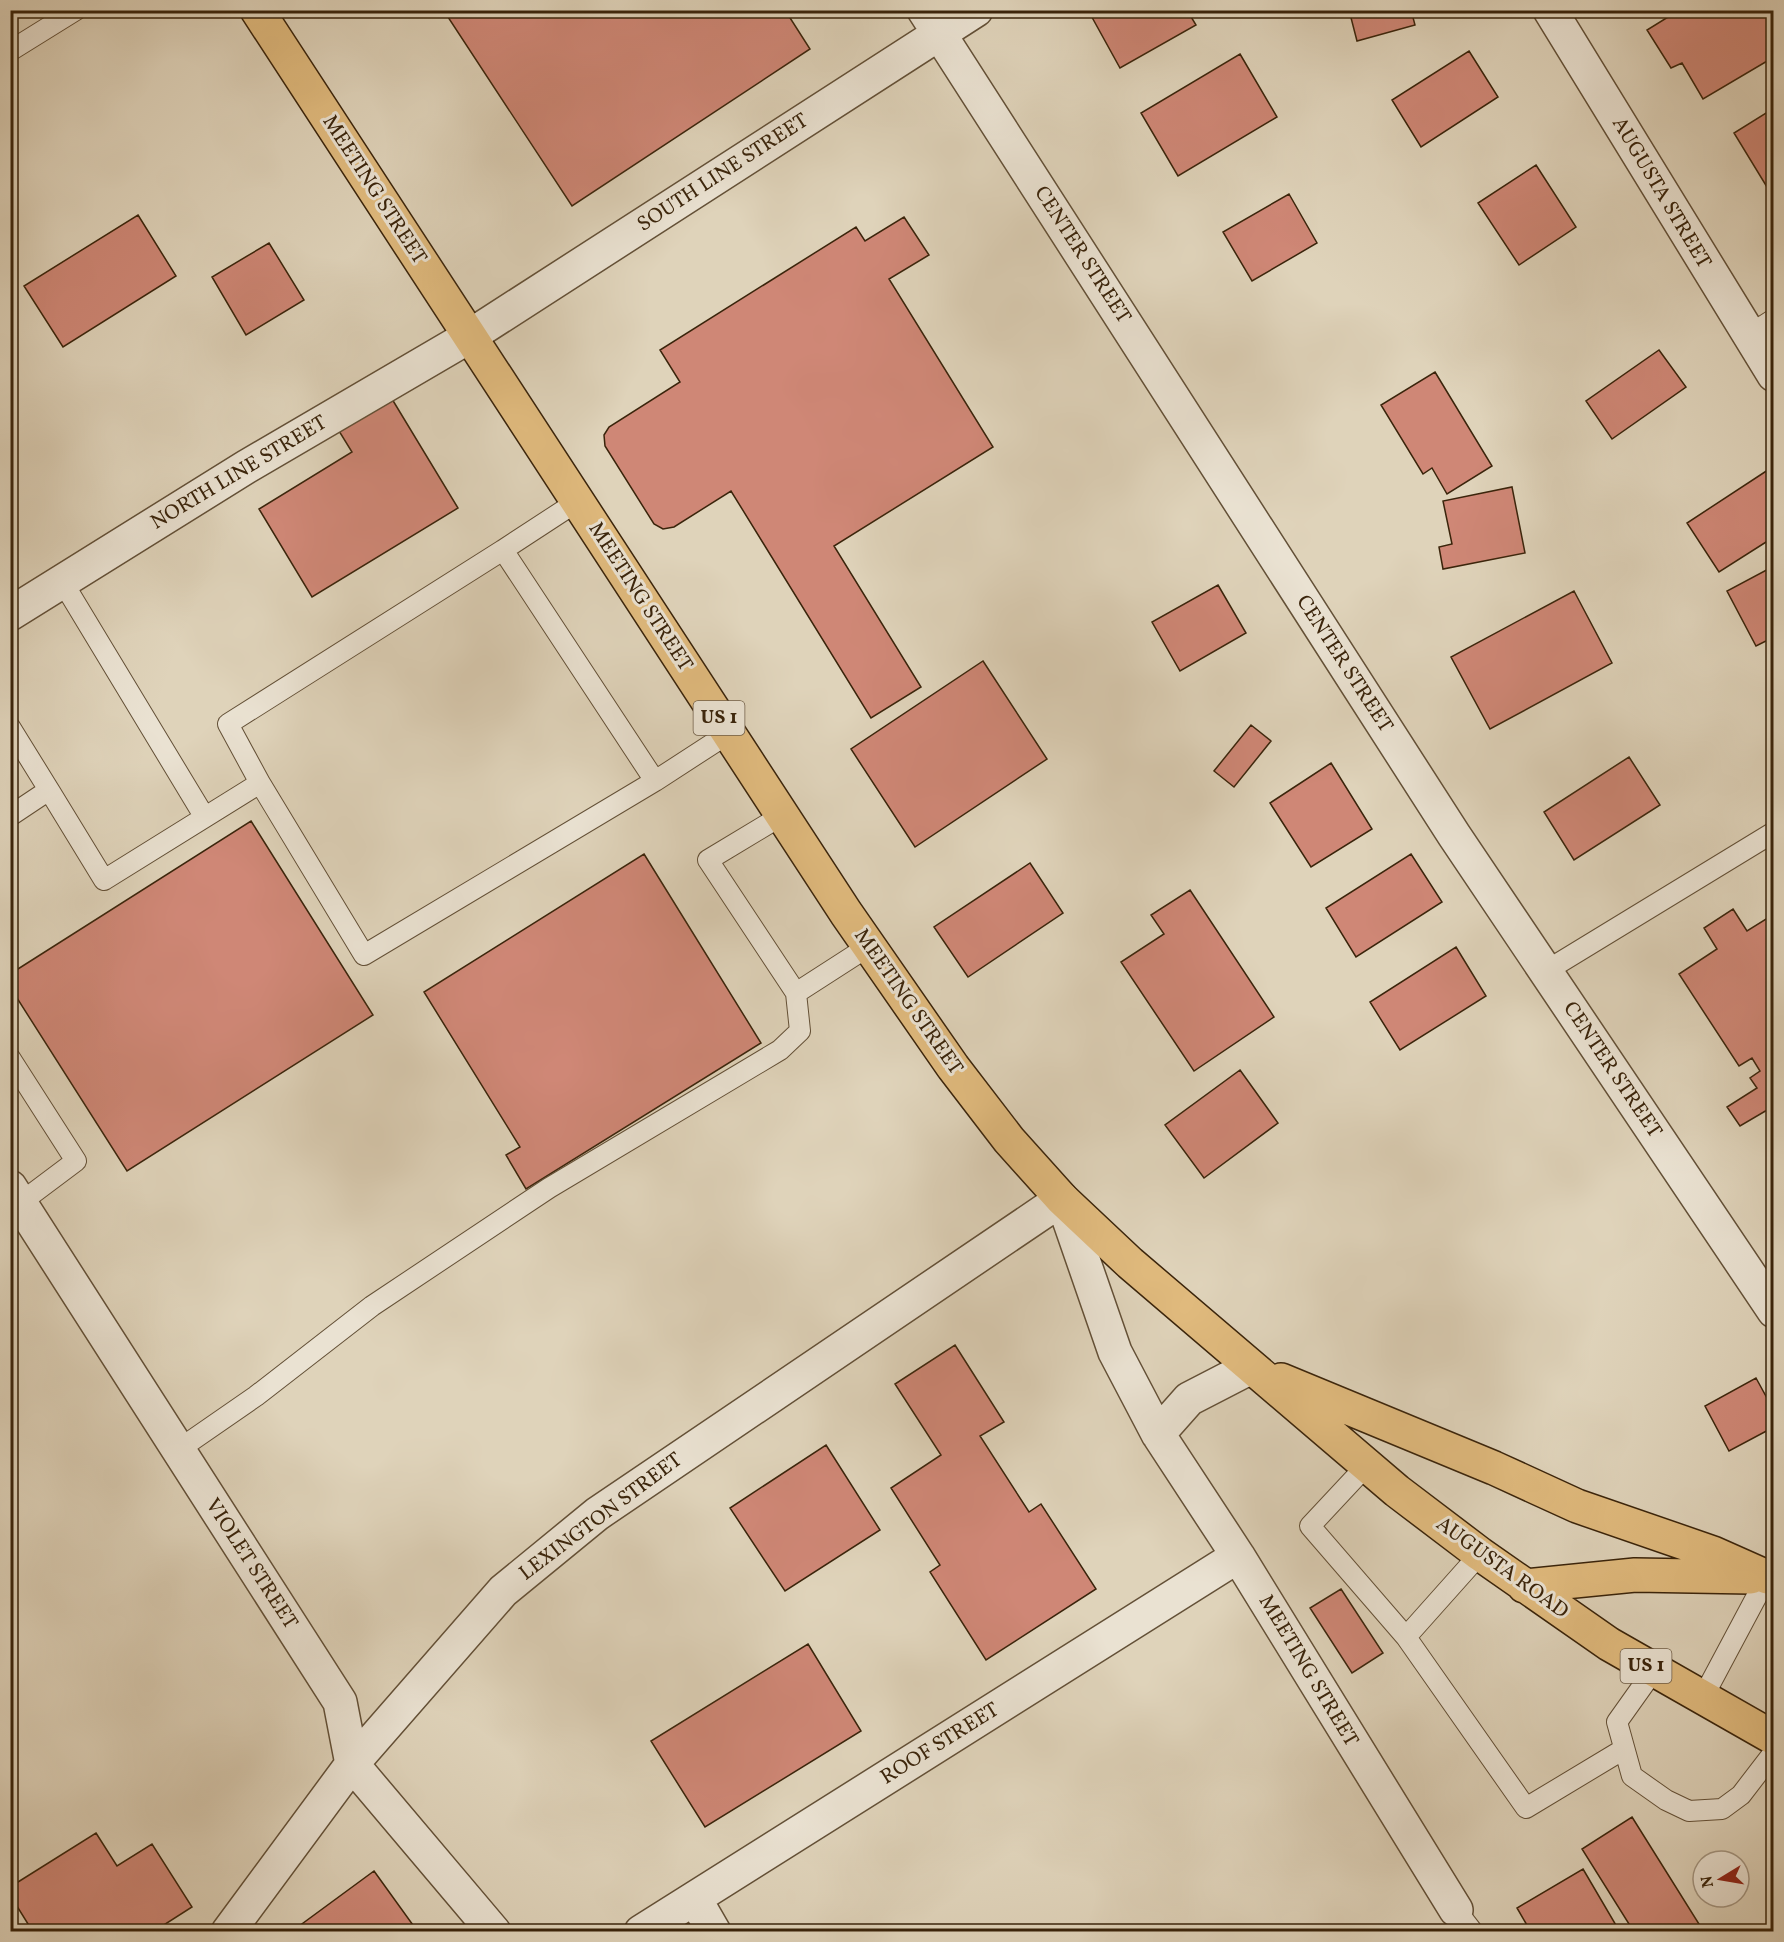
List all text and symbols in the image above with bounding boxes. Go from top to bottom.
street label: SOUTH LINE STREET [632,107,814,239]
street label: MEETING STREET [315,110,433,270]
street label: AUGUSTA STREET [1604,112,1718,274]
street label: CENTER STREET [1027,181,1137,329]
street label: NORTH LINE STREET [145,409,333,537]
street label: MEETING STREET [581,517,699,677]
street label: CENTER STREET [1289,590,1399,738]
road number: US 1 [694,701,744,735]
street label: MEETING STREET [847,923,969,1081]
street label: CENTER STREET [1556,996,1668,1144]
street label: LEXINGTON STREET [514,1446,688,1588]
street label: VIOLET STREET [198,1493,304,1635]
street label: AUGUSTA ROAD [1430,1510,1574,1626]
street label: MEETING STREET [1251,1590,1365,1752]
road number: US 1 [1620,1649,1672,1683]
street label: ROOF STREET [875,1696,1005,1792]
north arrow [1691,1849,1751,1909]
text: N [1696,1873,1720,1889]

